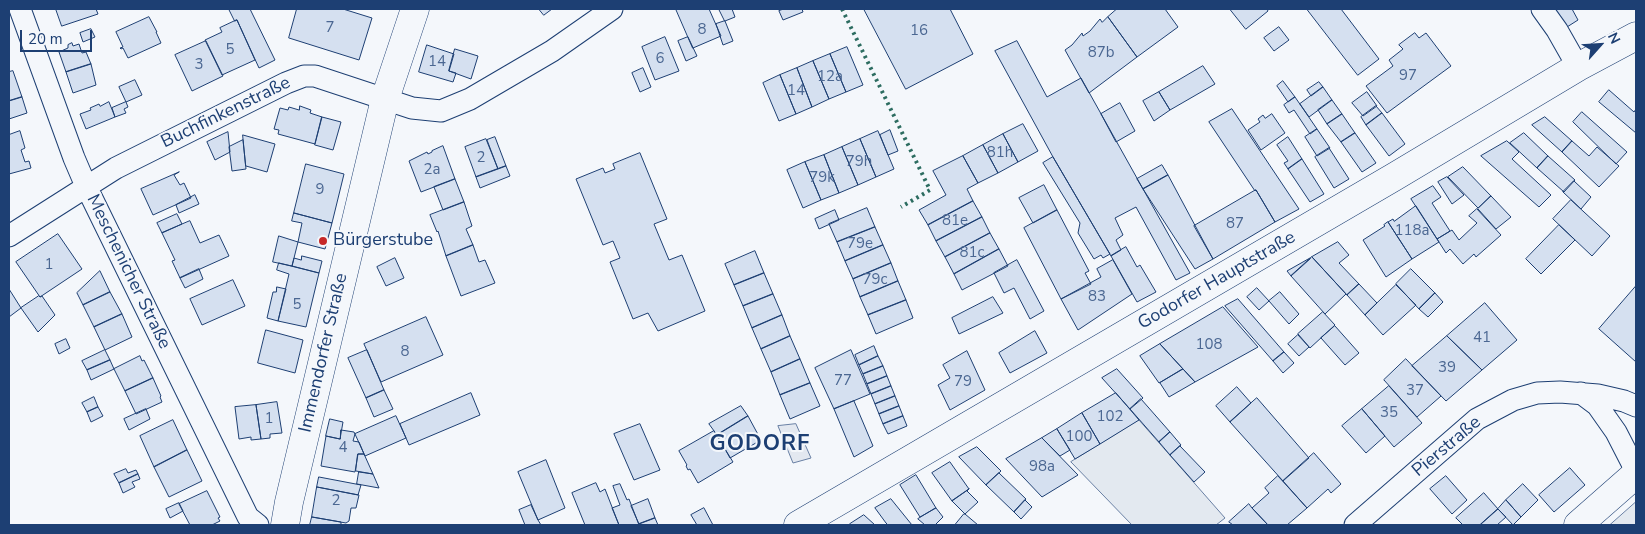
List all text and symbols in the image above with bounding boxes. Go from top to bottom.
house number: 7 [326,19,334,37]
scale bar [22,20,95,52]
north arrow [1575,20,1625,70]
house number: 8 [698,21,706,39]
house number: 16 [910,22,928,40]
text: 20 m [28,29,63,49]
text: N [1603,29,1625,47]
house number: 5 [226,41,234,59]
house number: 87b [1088,44,1114,62]
house number: 6 [656,50,664,68]
house number: 14 [428,53,446,71]
house number: 3 [195,56,203,74]
house number: 97 [1399,67,1417,85]
house number: 12a [817,68,843,86]
street label: Buchfinkenstraße [158,72,294,154]
house number: 14 [787,82,805,100]
house number: 81h [987,144,1013,162]
house number: 2 [477,149,485,167]
house number: 79h [846,153,872,171]
house number: 2a [424,161,440,179]
house number: 79k [809,169,835,187]
house number: 9 [316,181,324,199]
street label: Meschenicher Straße [81,191,175,353]
house number: 81e [942,212,968,230]
house number: 87 [1226,215,1244,233]
house number: 118a [1395,222,1429,240]
street label: Godorfer Hauptstraße [1134,227,1300,335]
place label: Bürgerstube [333,230,433,252]
marker: Bürgerstube [317,235,329,247]
house number: 79e [847,235,873,253]
house number: 81c [960,244,984,262]
house number: 1 [45,256,53,274]
street label: Immendorfer Straße [295,271,353,435]
house number: 79c [863,271,887,289]
house number: 83 [1088,288,1106,306]
house number: 5 [293,296,301,314]
house number: 41 [1473,329,1491,347]
house number: 108 [1196,336,1222,354]
house number: 8 [401,343,409,361]
house number: 39 [1438,359,1456,377]
house number: 77 [834,372,852,390]
house number: 79 [954,373,972,391]
house number: 37 [1406,382,1424,400]
house number: 35 [1380,404,1398,422]
house number: 102 [1097,408,1123,426]
house number: 1 [265,410,273,428]
street label: Pierstraße [1408,412,1486,482]
house number: 100 [1066,428,1092,446]
district label: GODORF [709,432,811,458]
house number: 4 [339,439,347,457]
house number: 98a [1029,458,1055,476]
house number: 2 [332,492,340,510]

